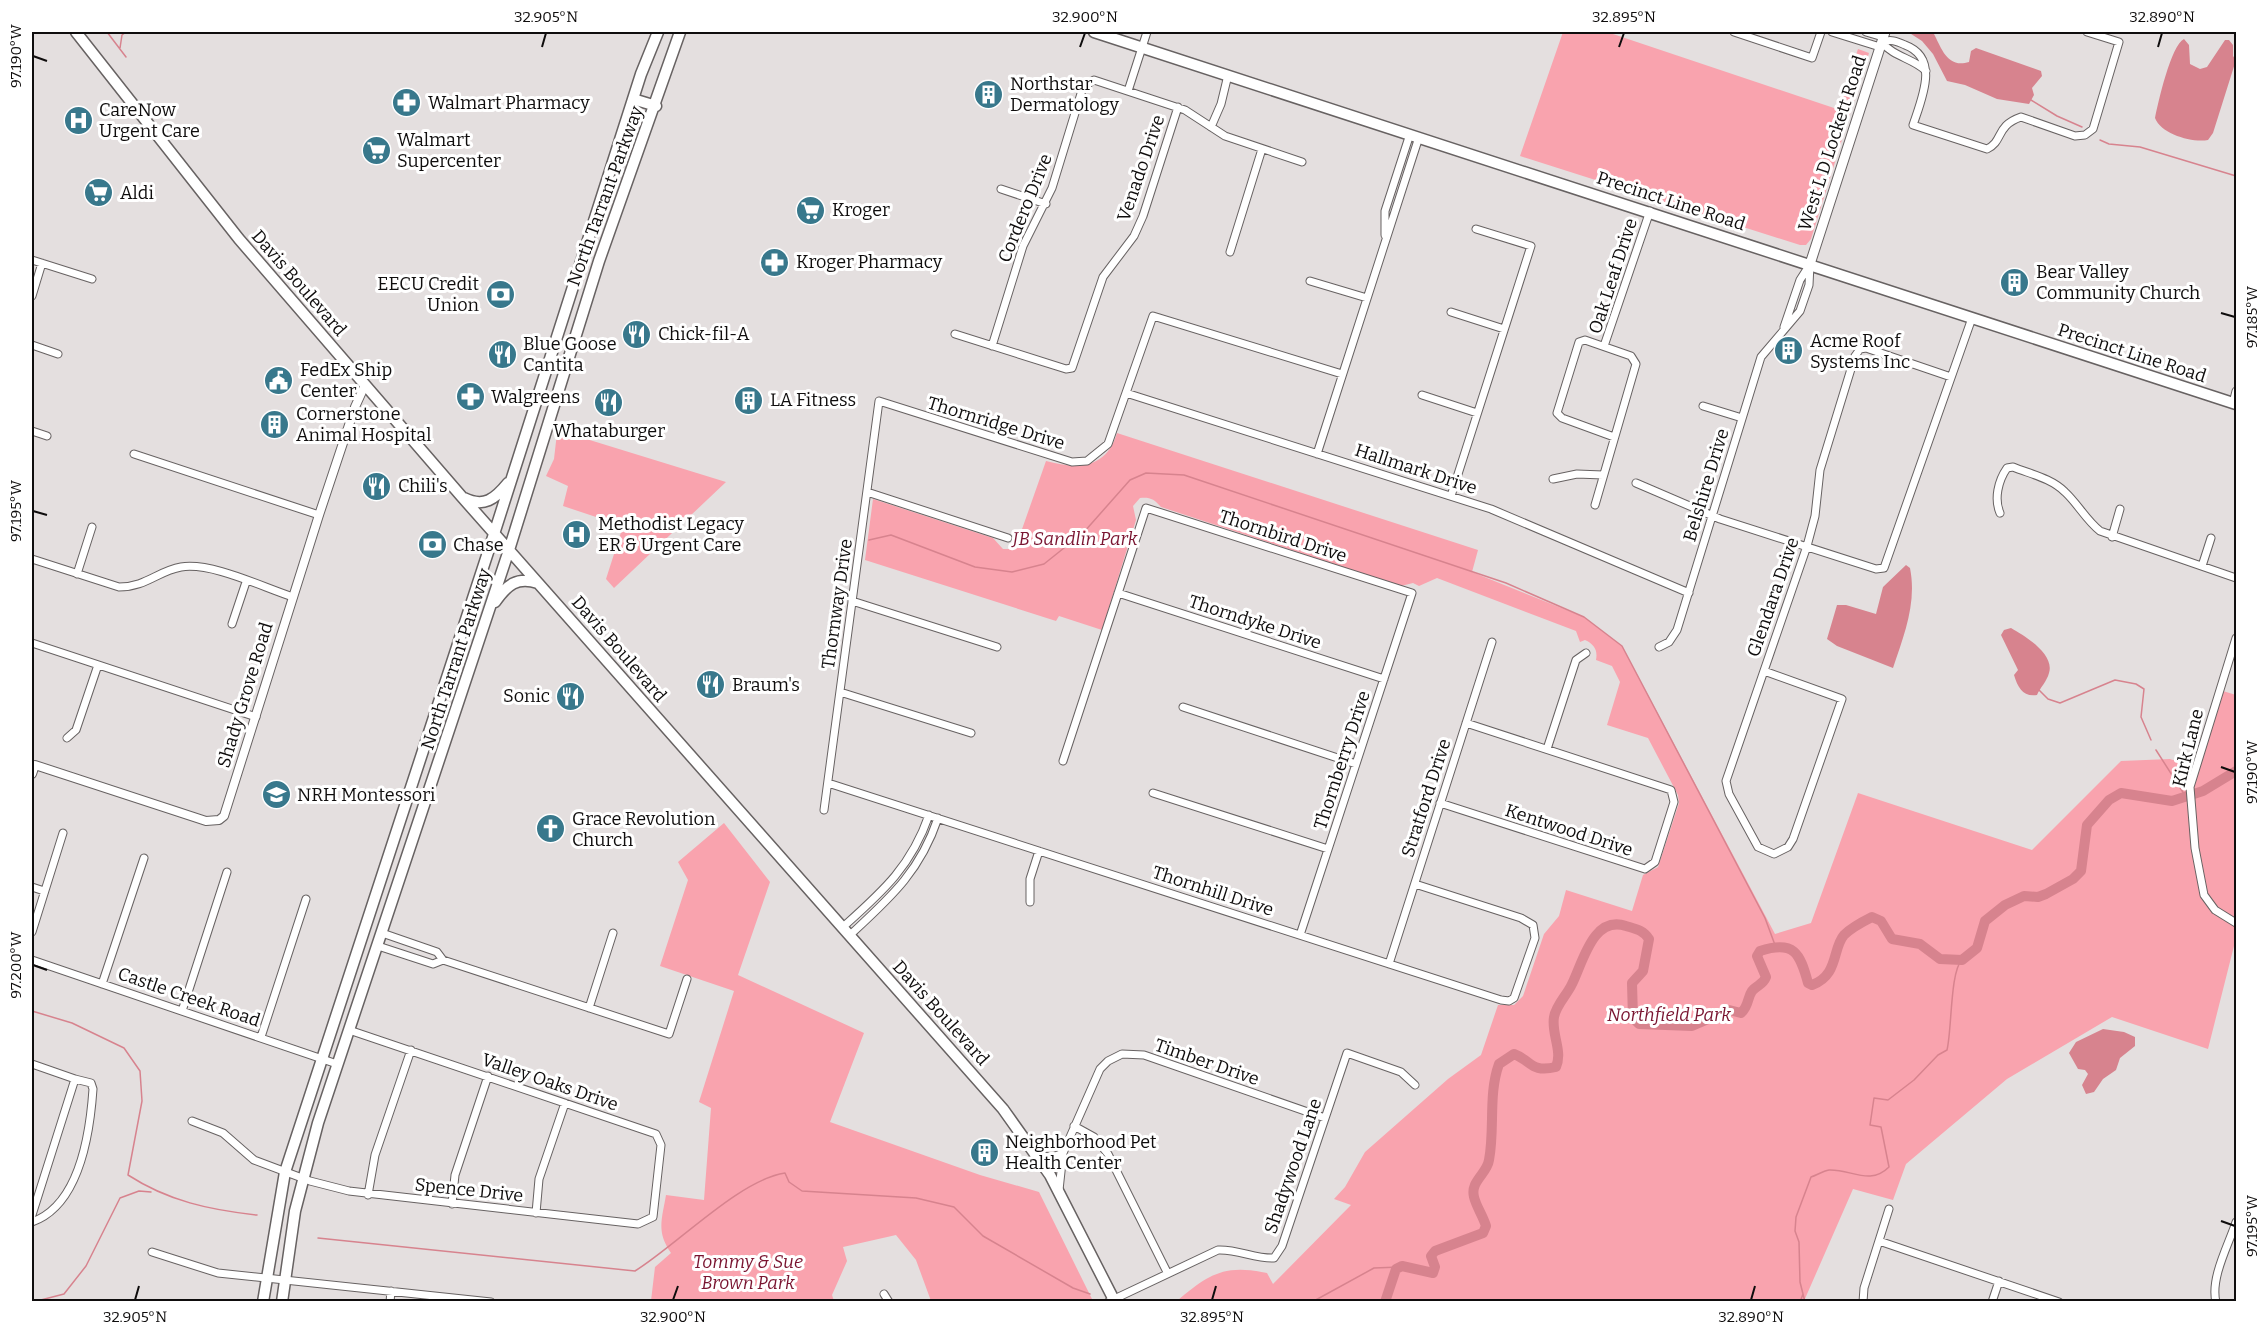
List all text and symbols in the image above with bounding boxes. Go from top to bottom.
text: 32.905°N [514,8,578,26]
text: 32.900°N [1052,8,1118,26]
text: 32.895°N [1592,8,1656,26]
text: 32.890°N [2129,8,2195,26]
text: 97.190°W [7,23,25,88]
street label: West L D Lockett Road [1793,52,1871,233]
place label: Northstar Dermatology [1010,73,1119,116]
building icon: Northstar Dermatology [973,78,1005,110]
pharmacy icon: Walmart Pharmacy [391,87,423,119]
place label: Walmart Pharmacy [428,92,590,114]
place label: CareNow Urgent Care [99,99,200,142]
street label: North Tarrant Parkway [562,103,648,289]
hospital icon: CareNow Urgent Care [62,104,94,136]
street label: Venado Drive [1112,112,1170,224]
place label: Walmart Supercenter [397,129,501,172]
supermarket icon: Walmart Supercenter [360,134,392,166]
street label: Cordero Drive [993,150,1057,266]
street label: Precinct Line Road [1594,167,1748,236]
supermarket icon: Aldi [83,177,115,209]
place label: Aldi [120,182,154,204]
supermarket icon: Kroger [795,194,827,226]
place label: Kroger [832,199,890,221]
street label: Oak Leaf Drive [1584,215,1642,337]
street label: Davis Boulevard [247,225,351,341]
pharmacy icon: Kroger Pharmacy [759,246,791,278]
place label: Kroger Pharmacy [796,251,943,273]
place label: Bear Valley Community Church [2036,261,2200,304]
building icon: Bear Valley Community Church [1999,266,2031,298]
place label: EECU Credit Union [377,273,480,316]
bank icon: EECU Credit Union [484,278,516,310]
text: 97.185°W [2243,285,2261,348]
restaurant icon: Chick-fil-A [621,318,653,350]
street label: Precinct Line Road [2055,319,2209,388]
place label: Chick-fil-A [658,323,750,345]
place label: Acme Roof Systems Inc [1810,330,1910,373]
place label: Blue Goose Cantita [523,333,617,376]
building icon: Acme Roof Systems Inc [1773,335,1805,367]
restaurant icon: Blue Goose Cantita [486,338,518,370]
place label: FedEx Ship Center [300,359,392,402]
public building icon: FedEx Ship Center [263,364,295,396]
pharmacy icon: Walgreens [454,381,486,413]
building icon: LA Fitness [733,384,765,416]
place label: Walgreens [491,386,580,408]
restaurant icon: Whataburger [593,386,625,418]
place label: LA Fitness [770,389,856,411]
street label: Thornridge Drive [925,392,1067,454]
place label: Cornerstone Animal Hospital [296,403,431,446]
building icon: Cornerstone Animal Hospital [259,408,291,440]
place label: Whataburger [553,420,665,442]
street label: Belshire Drive [1678,426,1734,544]
street label: Hallmark Drive [1352,439,1480,499]
restaurant icon: Chili's [361,470,393,502]
place label: Chili's [398,475,448,497]
text: 97.195°W [7,479,25,542]
street label: Thornbird Drive [1216,505,1350,567]
place label: Methodist Legacy ER & Urgent Care [598,513,744,556]
hospital icon: Methodist Legacy ER & Urgent Care [561,518,593,550]
park label: JB Sandlin Park [1011,528,1138,550]
bank icon: Chase [416,529,448,561]
place label: Chase [453,534,504,556]
street label: Glendara Drive [1742,534,1804,660]
street label: Thornway Drive [817,537,857,671]
street label: North Tarrant Parkway [416,565,496,753]
street label: Thorndyke Drive [1186,590,1324,654]
street label: Davis Boulevard [567,591,671,707]
street label: Shady Grove Road [212,619,278,770]
restaurant icon: Braum's [695,669,727,701]
place label: Braum's [732,674,800,696]
restaurant icon: Sonic [555,680,587,712]
place label: Sonic [503,685,550,707]
street label: Thornberry Drive [1309,688,1375,832]
street label: Kirk Lane [2168,706,2208,790]
street label: Stratford Drive [1396,736,1456,860]
text: 97.190°W [2243,739,2261,804]
school or university icon: NRH Montessori [260,779,292,811]
place label: NRH Montessori [297,784,435,806]
street label: Kentwood Drive [1502,799,1636,861]
place label: Grace Revolution Church [572,808,716,851]
church icon: Grace Revolution Church [535,813,567,845]
street label: Thornhill Drive [1150,861,1276,921]
text: 97.200°W [7,931,25,999]
street label: Davis Boulevard [888,956,994,1070]
street label: Castle Creek Road [115,962,263,1032]
park label: Northfield Park [1607,1004,1731,1026]
street label: Timber Drive [1152,1034,1262,1090]
street label: Valley Oaks Drive [479,1048,621,1116]
street label: Shadywood Lane [1259,1095,1327,1237]
place label: Neighborhood Pet Health Center [1005,1131,1157,1174]
building icon: Neighborhood Pet Health Center [968,1136,1000,1168]
street label: Spence Drive [414,1173,524,1207]
text: 97.195°W [2243,1194,2261,1257]
park label: Tommy & Sue Brown Park [693,1251,803,1294]
text: 32.905°N [103,1308,167,1326]
text: 32.900°N [640,1308,706,1326]
text: 32.895°N [1180,1308,1244,1326]
text: 32.890°N [1718,1308,1784,1326]

